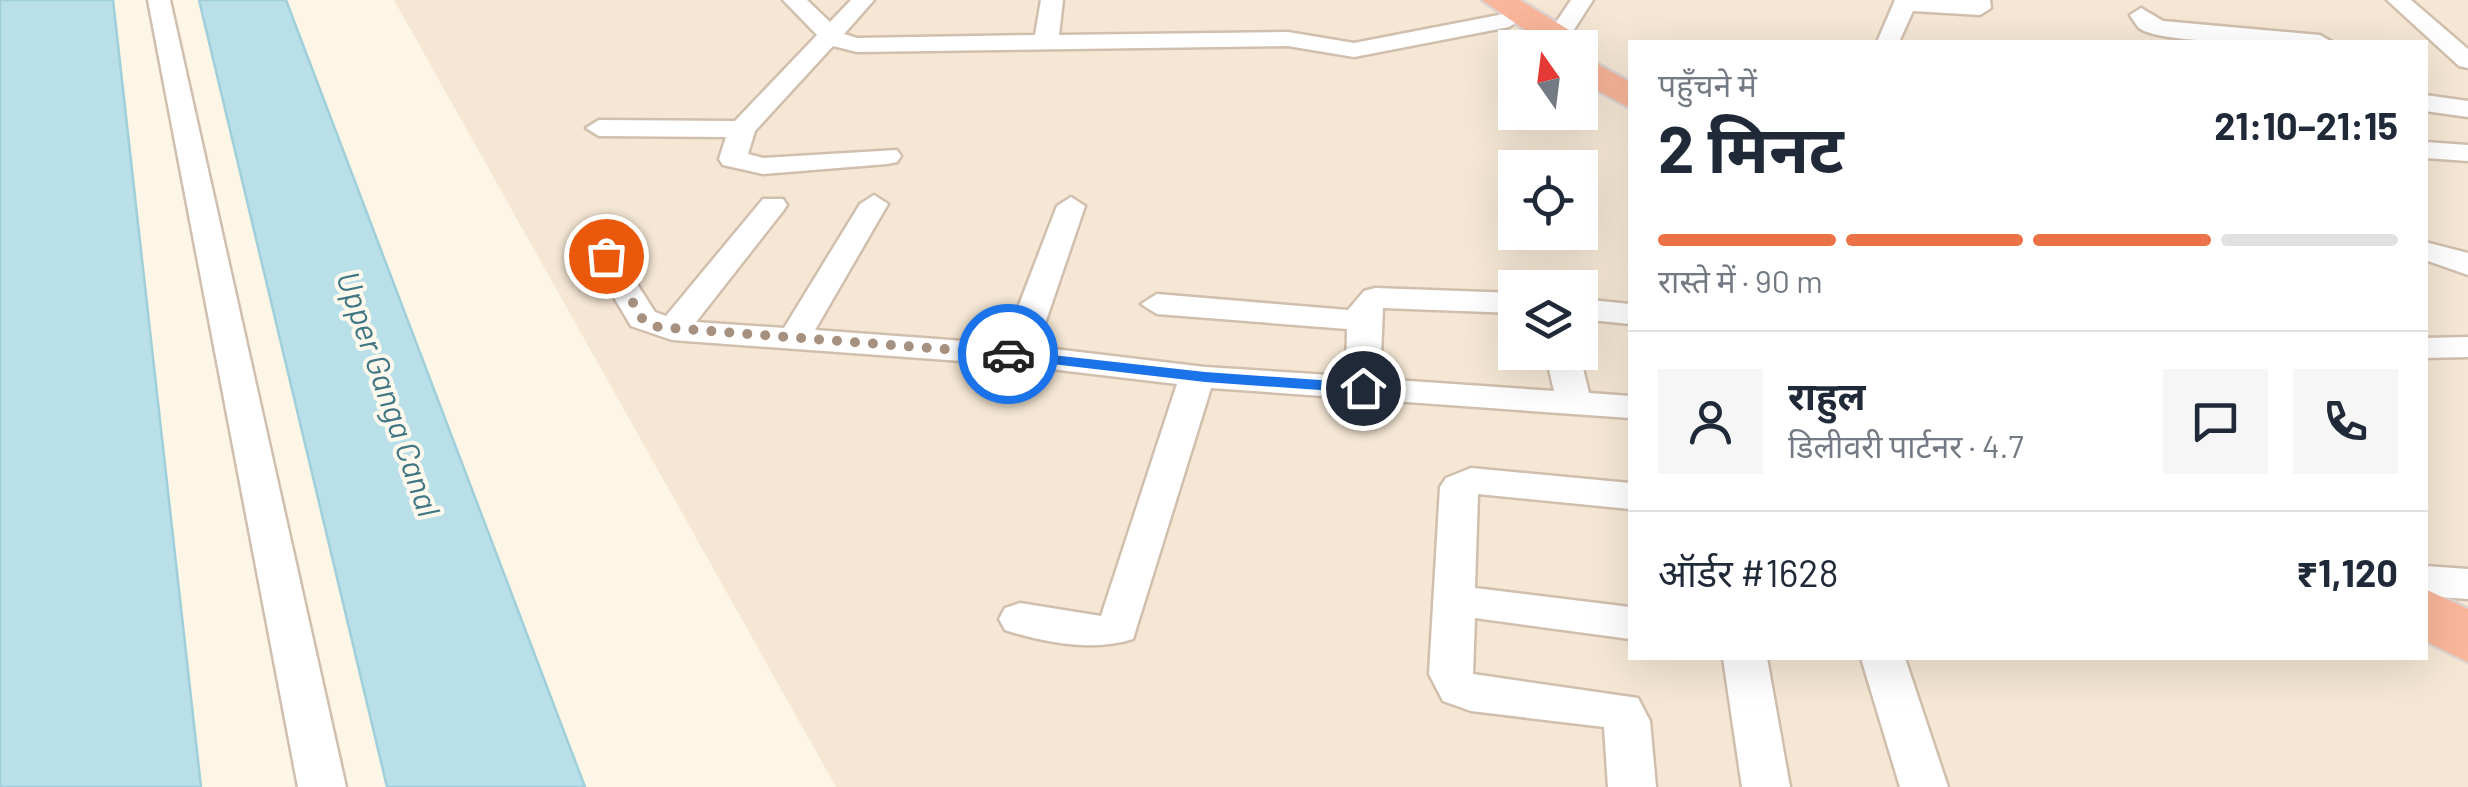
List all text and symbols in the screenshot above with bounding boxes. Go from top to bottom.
north arrow [1498,30,1598,130]
map controls [1498,30,1598,370]
text: पहुँचने में [1658,65,1757,103]
text: 21:10–21:15 [2214,102,2398,148]
text: 2 मिनट [1658,108,1844,186]
button: locate [1498,150,1598,250]
pin [564,214,649,299]
icon: bag [579,229,634,284]
text: रास्ते में · 90 m [1658,261,1823,299]
water label: Upper Ganga Canal [330,266,450,521]
button: layers [1498,270,1598,370]
courier [958,304,1058,404]
icon: car [981,327,1036,382]
pin [1321,346,1406,431]
icon: home [1336,361,1391,416]
button: person [1658,369,1763,474]
button: chat [2163,369,2268,474]
button: phone [2293,369,2398,474]
text: राहुल [1788,372,1865,418]
text: डिलीवरी पार्टनर · 4.7 [1788,426,2024,464]
text: ऑर्डर #1628 [1658,549,1838,595]
text: ₹1,120 [2296,549,2398,595]

